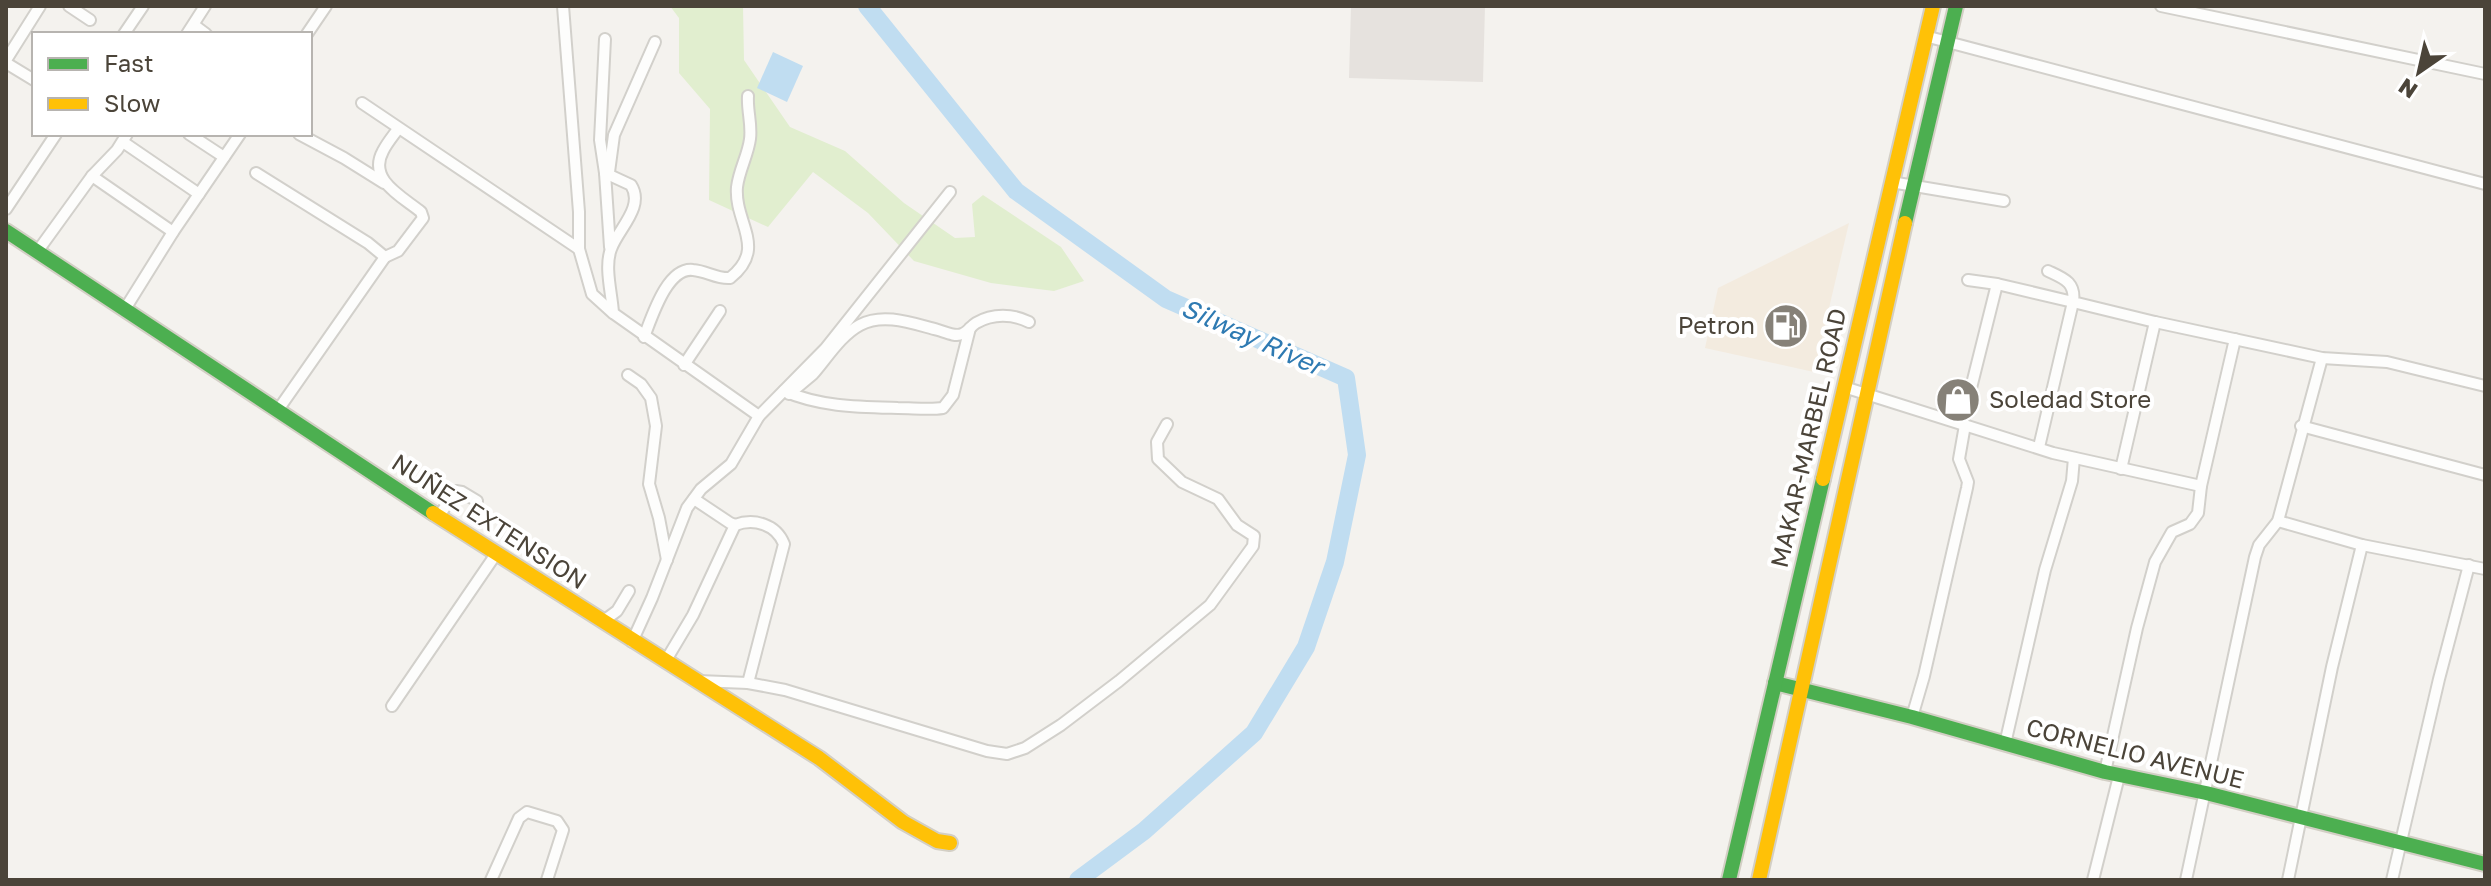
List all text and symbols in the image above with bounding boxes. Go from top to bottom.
legend [32,32,312,136]
north arrow [2379,32,2459,112]
text: Fast [104,48,154,77]
text: N [2393,73,2422,105]
text: Slow [104,88,160,117]
water label: Silway River [1177,292,1331,383]
fuel station icon: Petron [1762,302,1810,350]
street label: MAKAR-MARBEL ROAD [1764,305,1851,570]
place label: Petron [1678,310,1755,339]
shop icon: Soledad Store [1934,376,1982,424]
place label: Soledad Store [1989,384,2151,413]
street label: NUÑEZ EXTENSION [387,447,593,594]
street label: CORNELIO AVENUE [2024,711,2247,794]

